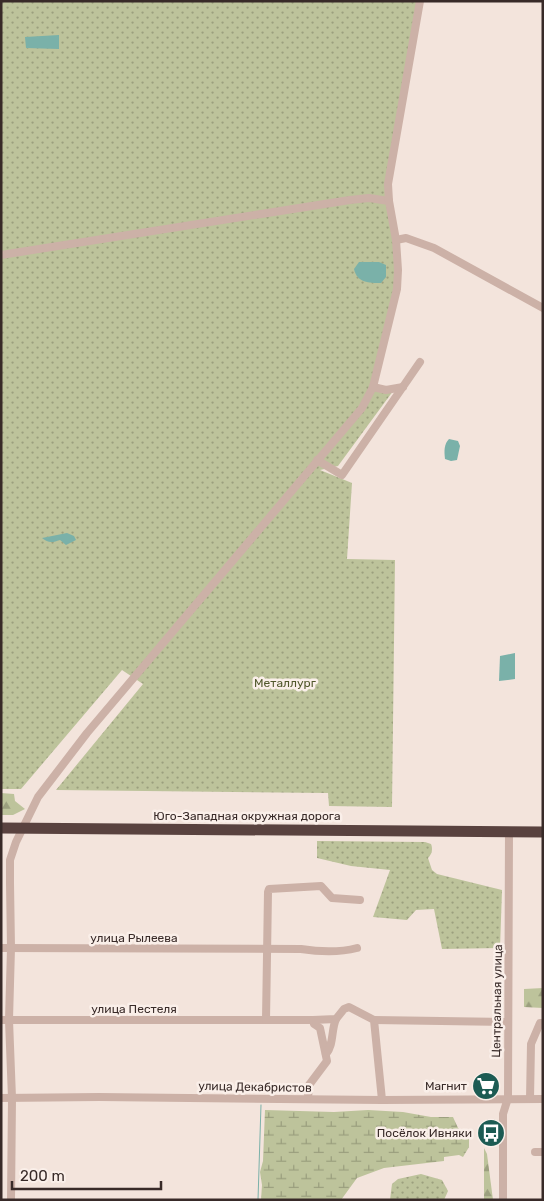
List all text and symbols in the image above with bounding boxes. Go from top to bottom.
park label: Металлург [254,676,317,690]
street label: Юго-Западная окружная дорога [153,809,341,823]
street label: улица Рылеева [90,931,178,945]
street label: Центральная улица [489,944,505,1058]
street label: улица Пестеля [91,1002,177,1016]
supermarket icon: Магнит [471,1071,501,1101]
street label: улица Декабристов [198,1079,312,1095]
place label: Магнит [425,1079,467,1093]
bus stop icon: Посёлок Ивняки [476,1118,506,1148]
place label: Посёлок Ивняки [377,1126,472,1140]
scale bar [12,1158,161,1190]
text: 200 m [20,1167,65,1185]

